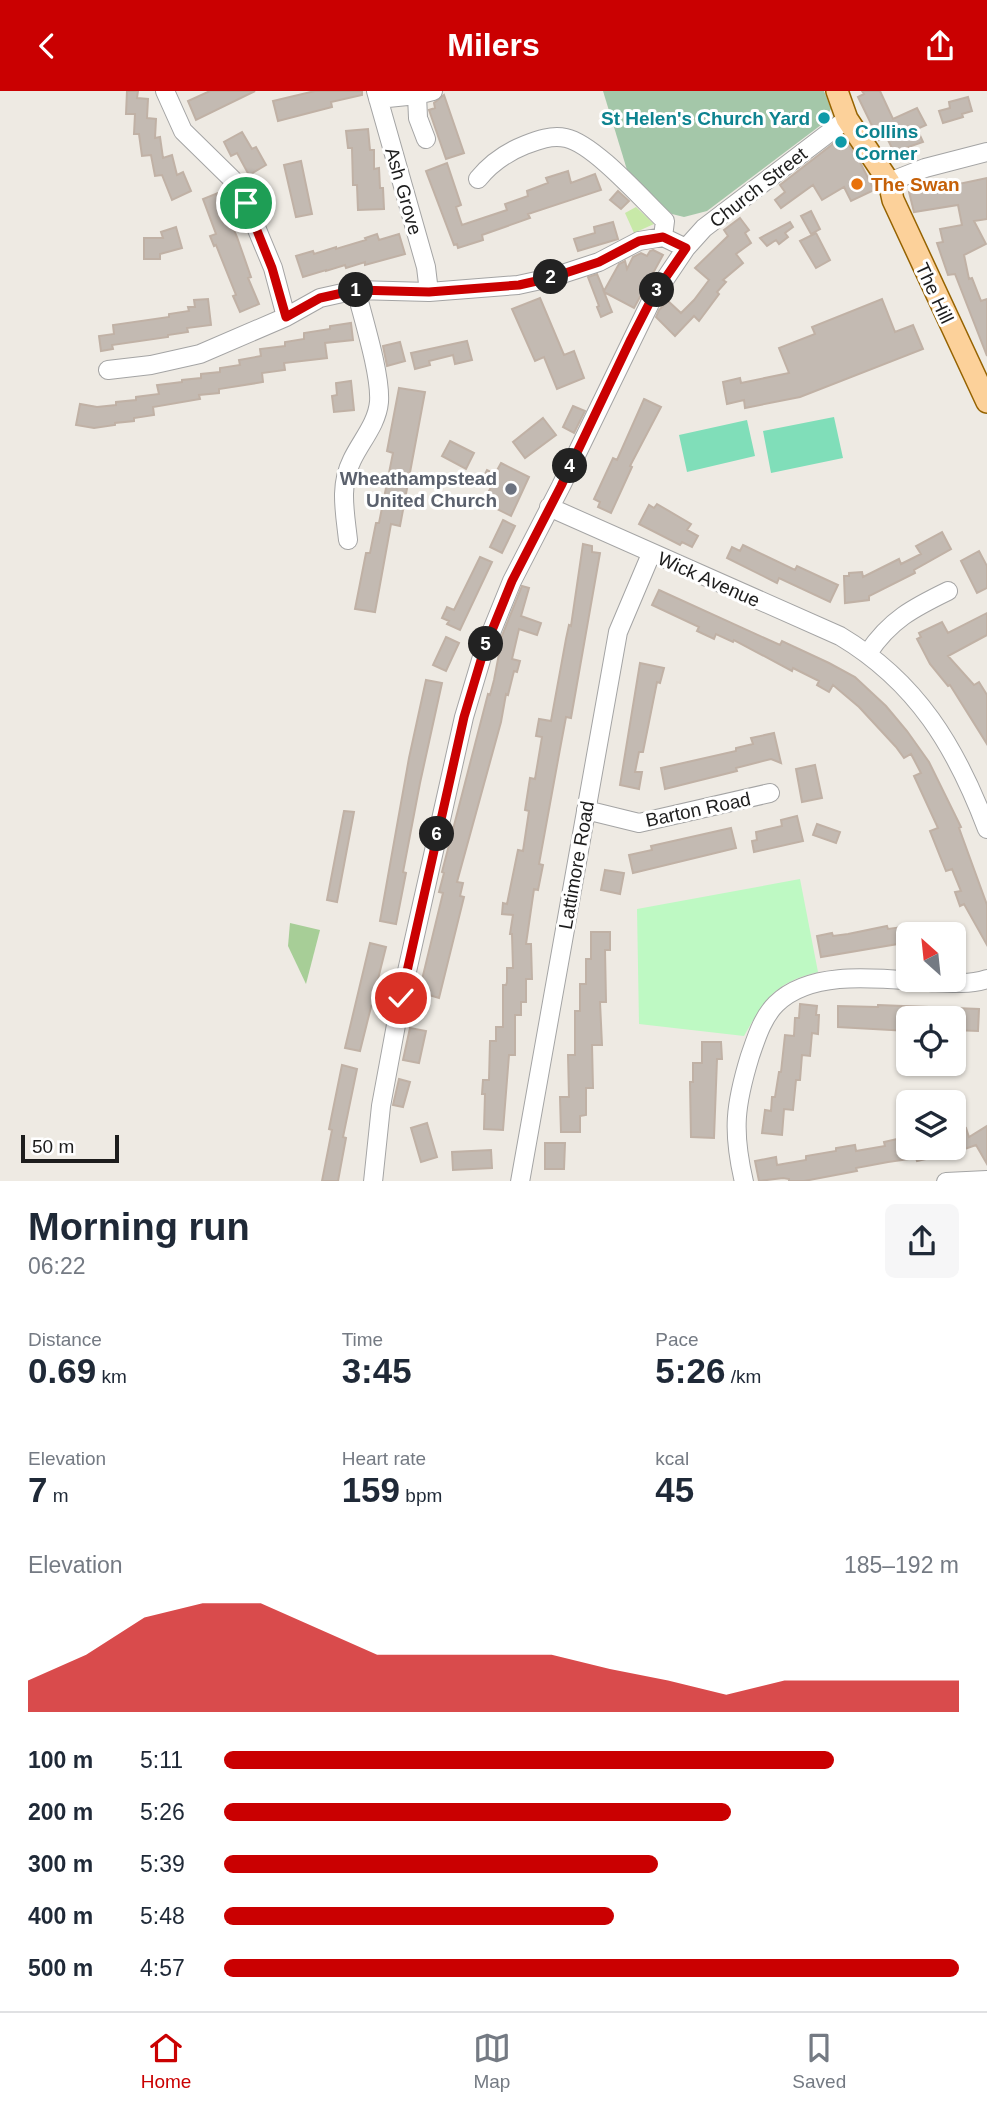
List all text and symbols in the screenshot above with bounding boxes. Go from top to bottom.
icon: back [28,27,66,65]
text: Milers [447,27,540,63]
icon: share [921,27,959,65]
place label: St Helen's Church Yard [601,108,810,129]
marker: St Helen's Church Yard [816,110,832,126]
place label: Collins Corner [855,121,918,164]
marker: Collins Corner [833,134,849,150]
street label: Church Street [706,143,812,232]
street label: Ash Grove [381,145,426,237]
pin [216,173,276,233]
place label: The Swan [871,174,960,195]
marker: The Swan [849,176,865,192]
icon: arrive [227,184,265,222]
pin: 2 [534,259,568,295]
street label: The Hill [911,260,958,327]
text: 2 [545,266,556,287]
pin: 1 [338,273,374,307]
pin: 3 [640,273,674,307]
text: 1 [350,279,361,300]
text: 3 [651,279,662,300]
pin: 4 [552,449,588,483]
text: 4 [564,455,575,476]
place label: Wheathampstead United Church [340,468,497,511]
marker: Wheathampstead United Church [503,481,519,497]
street label: Wick Avenue [655,548,763,611]
pin: 5 [468,627,504,661]
text: 5 [480,633,491,654]
street label: Barton Road [644,788,752,831]
street label: Lattimore Road [555,799,598,931]
pin: 6 [420,817,454,851]
text: 6 [431,823,442,844]
north arrow [896,922,966,992]
map controls [896,922,966,1160]
pin [371,968,431,1028]
icon: check [382,979,420,1017]
button: locate [896,1006,966,1076]
button: layers [896,1090,966,1160]
scale bar [21,1133,119,1164]
text: 50 m [32,1136,74,1157]
button: share [885,1204,959,1278]
text: Morning run [28,1206,250,1248]
text: 06:22 [28,1253,86,1279]
text: Distance [28,1329,102,1350]
text: Time [342,1329,383,1350]
text: Pace [655,1329,699,1350]
text: 0.69 [28,1351,96,1390]
text: 3:45 [342,1351,412,1390]
text: 5:26 [655,1351,725,1390]
text: km [96,1366,127,1387]
text: /km [725,1366,761,1387]
text: Elevation [28,1448,106,1469]
text: Heart rate [342,1448,426,1469]
text: kcal [655,1448,689,1469]
text: 7 [28,1470,47,1509]
text: 159 [342,1470,400,1509]
text: 45 [655,1470,694,1509]
text: m [47,1485,69,1506]
text: bpm [400,1485,442,1506]
text: Elevation [28,1552,123,1578]
text: 185–192 m [844,1552,959,1578]
text: 100 m [28,1747,93,1773]
text: 5:11 [140,1747,183,1773]
text: 200 m [28,1799,93,1825]
text: 5:26 [140,1799,185,1825]
text: 300 m [28,1851,93,1877]
text: 5:39 [140,1851,185,1877]
text: 400 m [28,1903,93,1929]
text: 5:48 [140,1903,185,1929]
text: 500 m [28,1955,93,1981]
text: 4:57 [140,1955,185,1981]
tab: Home [141,2029,191,2093]
tab: Map [473,2029,511,2093]
tab: Saved [792,2029,846,2093]

